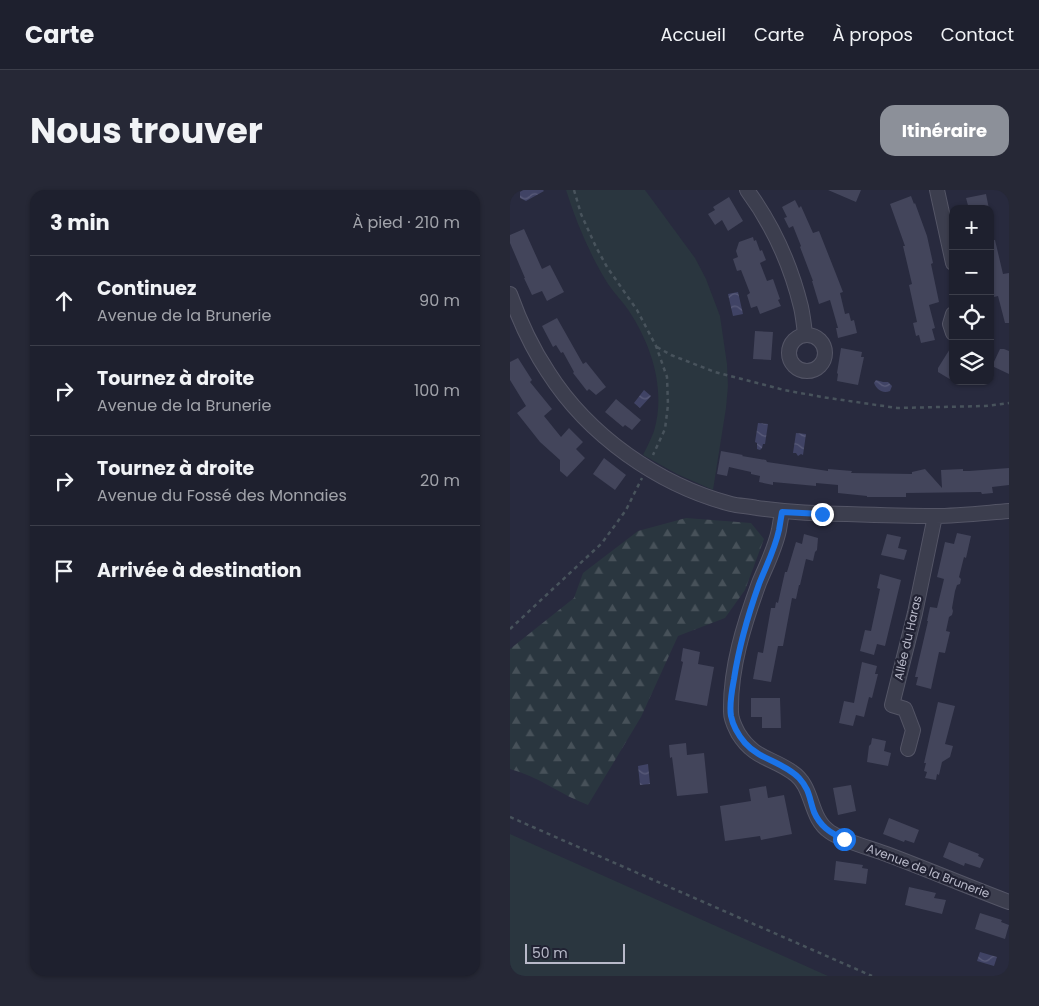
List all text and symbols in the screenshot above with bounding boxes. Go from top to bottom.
text: Carte [25,18,94,51]
text: Accueil [660,22,726,47]
text: Carte [754,22,804,47]
text: À propos [832,22,913,47]
text: Contact [941,22,1014,47]
button: Itinéraire [880,105,1009,156]
text: Nous trouver [30,106,263,155]
map controls [949,205,994,385]
button: + [949,205,994,250]
text: 3 min [50,208,110,237]
text: À pied · 210 m [352,211,460,234]
button: − [949,250,994,295]
text: Continuez [97,275,196,302]
icon: ahead [50,287,78,315]
text: 90 m [419,289,460,312]
button: locate [949,295,994,340]
text: Avenue de la Brunerie [97,304,271,327]
button: layers [949,340,994,385]
text: Tournez à droite [97,365,254,392]
icon: right [50,377,78,405]
text: 100 m [414,379,460,402]
text: Avenue de la Brunerie [97,394,271,417]
text: Tournez à droite [97,455,254,482]
icon: right [50,467,78,495]
text: 20 m [420,469,460,492]
text: Avenue du Fossé des Monnaies [97,484,347,507]
route end [811,503,834,526]
icon: arrive [50,557,78,585]
text: Arrivée à destination [97,557,302,584]
street label: Allée du Haras [890,594,926,682]
route start [833,828,856,851]
street label: Avenue de la Brunerie [864,839,992,902]
scale bar [525,941,625,964]
text: 50 m [532,943,568,963]

